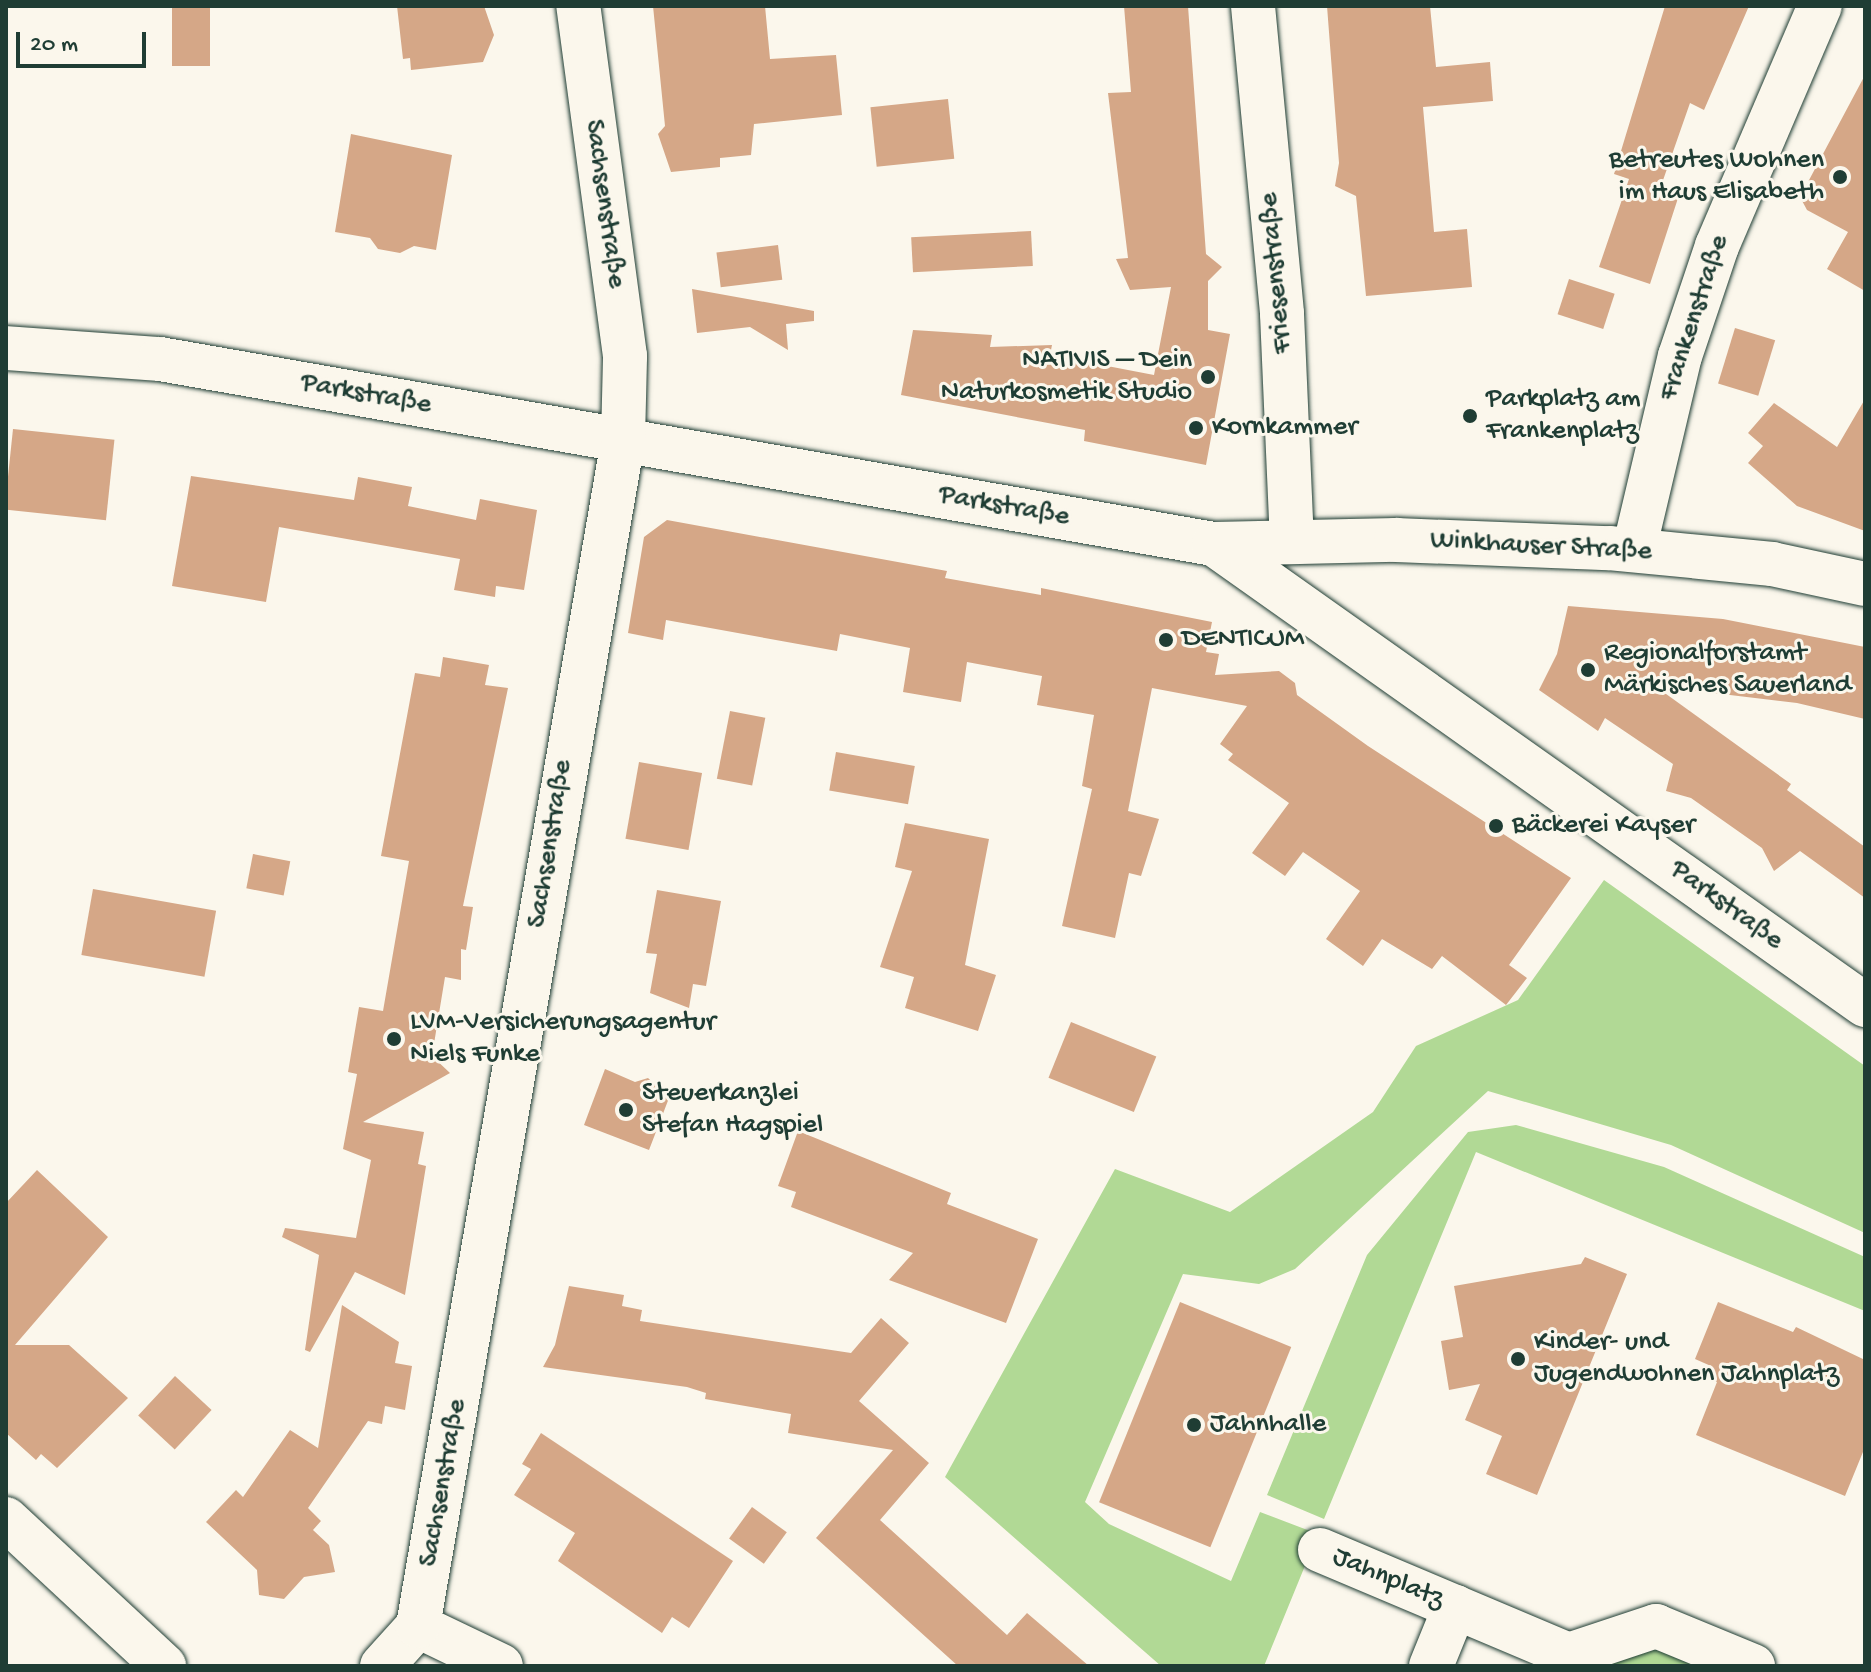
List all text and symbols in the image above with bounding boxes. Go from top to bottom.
scale bar [20,16,150,66]
text: 20 m [30,31,78,60]
street label: Sachsenstraße [576,118,632,290]
place label: Betreutes Wohnen im Haus Elisabeth [1609,144,1824,210]
marker: Betreutes Wohnen im Haus Elisabeth [1831,168,1849,186]
street label: Friesenstraße [1253,191,1301,355]
street label: Frankenstraße [1652,231,1738,405]
place label: NATIVIS – Dein Naturkosmetik Studio [941,344,1192,410]
street label: Parkstraße [298,367,434,423]
marker: NATIVIS – Dein Naturkosmetik Studio [1199,368,1217,386]
place label: Parkplatz am Frankenplatz [1486,383,1641,449]
marker: Parkplatz am Frankenplatz [1461,407,1479,425]
place label: Kornkammer [1212,411,1357,445]
marker: Kornkammer [1187,419,1205,437]
street label: Parkstraße [936,479,1072,535]
street label: Winkhauser Straße [1429,524,1653,570]
place label: DENTICUM [1182,623,1304,657]
marker: DENTICUM [1157,631,1175,649]
place label: Regionalforstamt Märkisches Sauerland [1604,637,1851,703]
marker: Regionalforstamt Märkisches Sauerland [1579,661,1597,679]
street label: Sachsenstraße [521,758,581,930]
place label: Bäckerei Kayser [1512,809,1695,843]
marker: Bäckerei Kayser [1487,817,1505,835]
street label: Parkstraße [1663,854,1789,958]
place label: LVM-Versicherungsagentur Niels Funke [410,1006,716,1072]
marker: LVM-Versicherungsagentur Niels Funke [385,1030,403,1048]
place label: Steuerkanzlei Stefan Hagspiel [642,1077,823,1143]
marker: Steuerkanzlei Stefan Hagspiel [617,1101,635,1119]
place label: Kinder- und Jugendwohnen Jahnplatz [1534,1326,1839,1392]
marker: Kinder- und Jugendwohnen Jahnplatz [1509,1350,1527,1368]
street label: Sachsenstraße [413,1396,475,1570]
place label: Jahnhalle [1210,1408,1326,1442]
marker: Jahnhalle [1185,1416,1203,1434]
street label: Jahnplatz [1327,1540,1449,1618]

